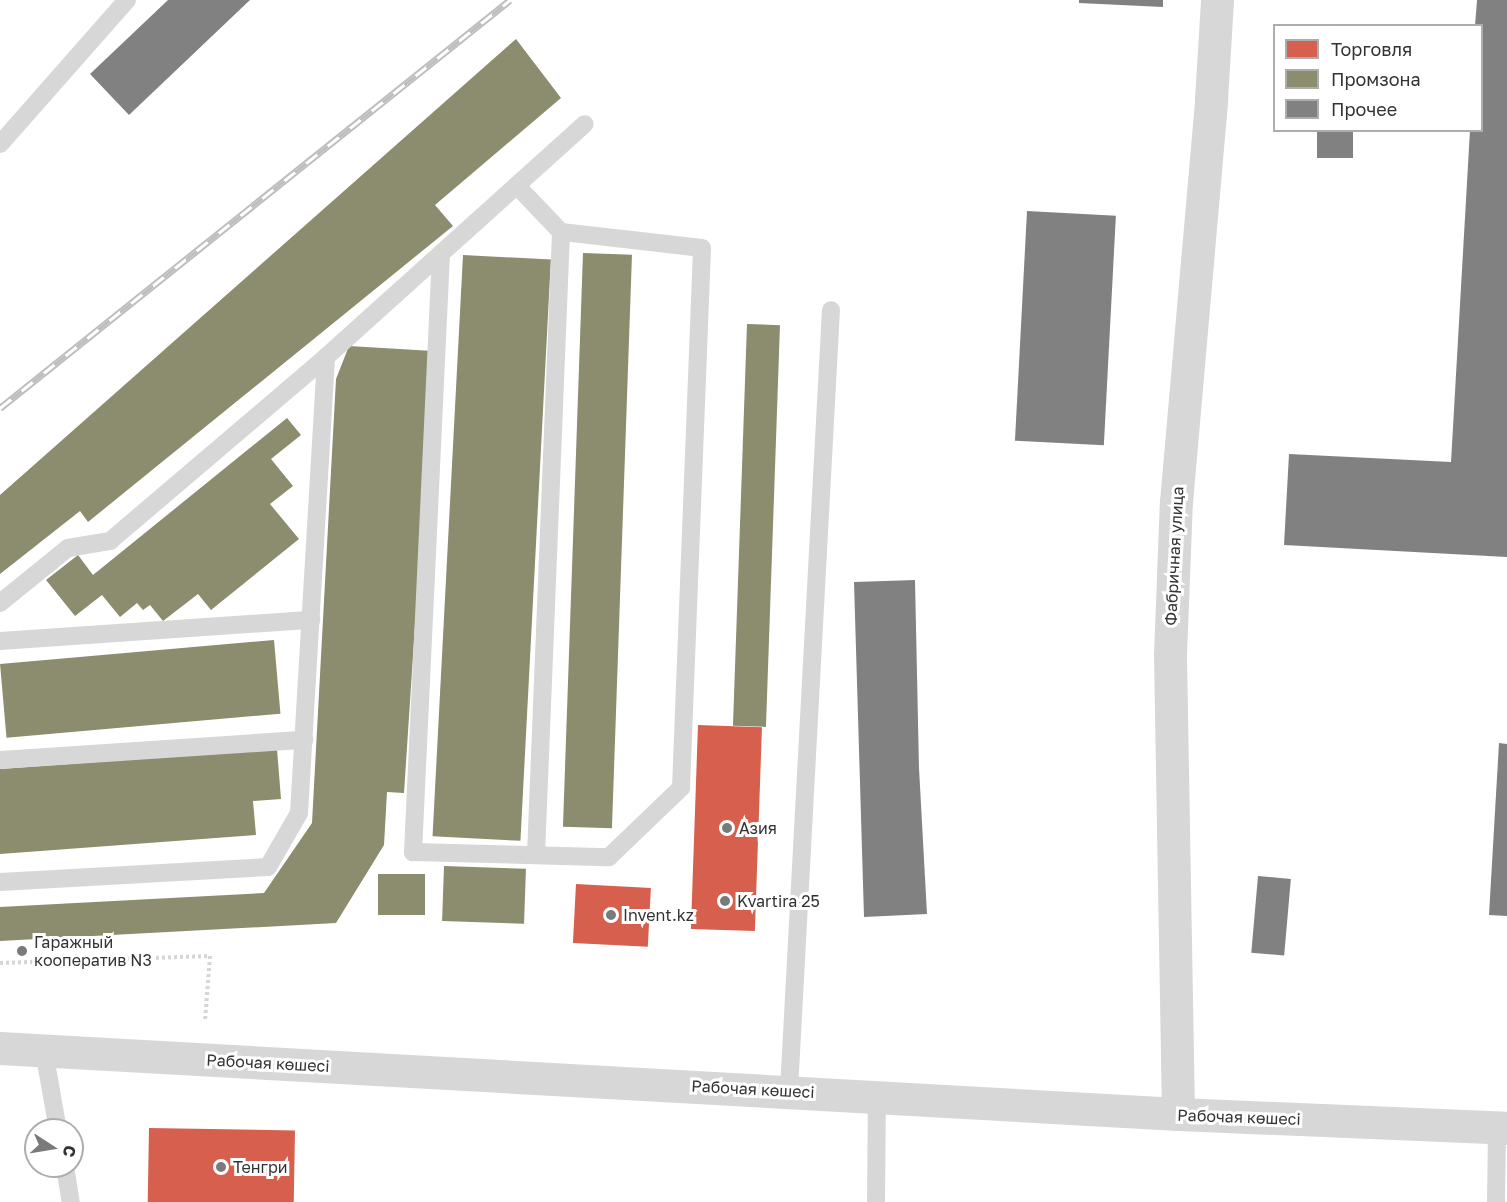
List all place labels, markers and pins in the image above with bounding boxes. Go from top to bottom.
place label: Азия [739,818,777,838]
marker: Азия [720,821,734,835]
place label: Kvartira 25 [737,891,820,911]
marker: Kvartira 25 [718,894,732,908]
place label: Invent.kz [623,905,694,925]
marker: Invent.kz [604,908,618,922]
place label: Гаражный кооператив N3 [34,932,152,970]
marker: Гаражный кооператив N3 [15,944,29,958]
place label: Тенгри [233,1157,287,1177]
marker: Тенгри [214,1160,228,1174]

